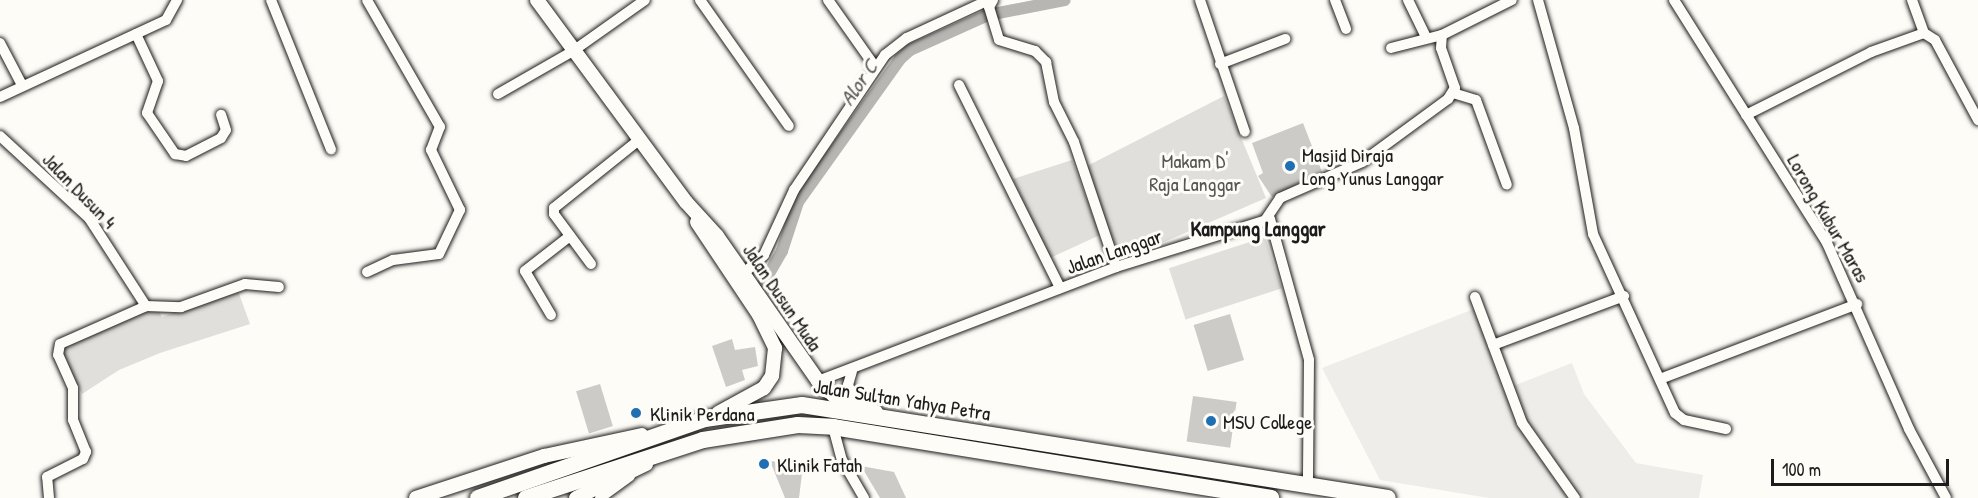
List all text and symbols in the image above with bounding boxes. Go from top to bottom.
water label: Alor C [835,56,883,110]
place label: Masjid Diraja Long Yunus Langgar [1302,142,1444,189]
street label: Jalan Dusun 4 [38,147,122,233]
park label: Makam D' Raja Langgar [1149,148,1241,195]
street label: Lorong Kubur Maras [1783,150,1875,286]
marker: Masjid Diraja Long Yunus Langgar [1283,159,1297,173]
district label: Kampung Langgar [1190,216,1326,242]
street label: Jalan Langgar [1063,223,1165,279]
street label: Jalan Dusun Muda [738,239,828,355]
street label: Jalan Sultan Yahya Petra [812,373,992,425]
place label: Klinik Perdana [650,401,754,425]
marker: Klinik Perdana [627,404,645,422]
place label: MSU College [1223,409,1312,433]
marker: MSU College [1204,414,1218,428]
scale bar [1774,447,1952,485]
place label: Klinik Fatah [777,452,862,476]
marker: Klinik Fatah [755,455,773,473]
text: 100 m [1782,457,1821,482]

